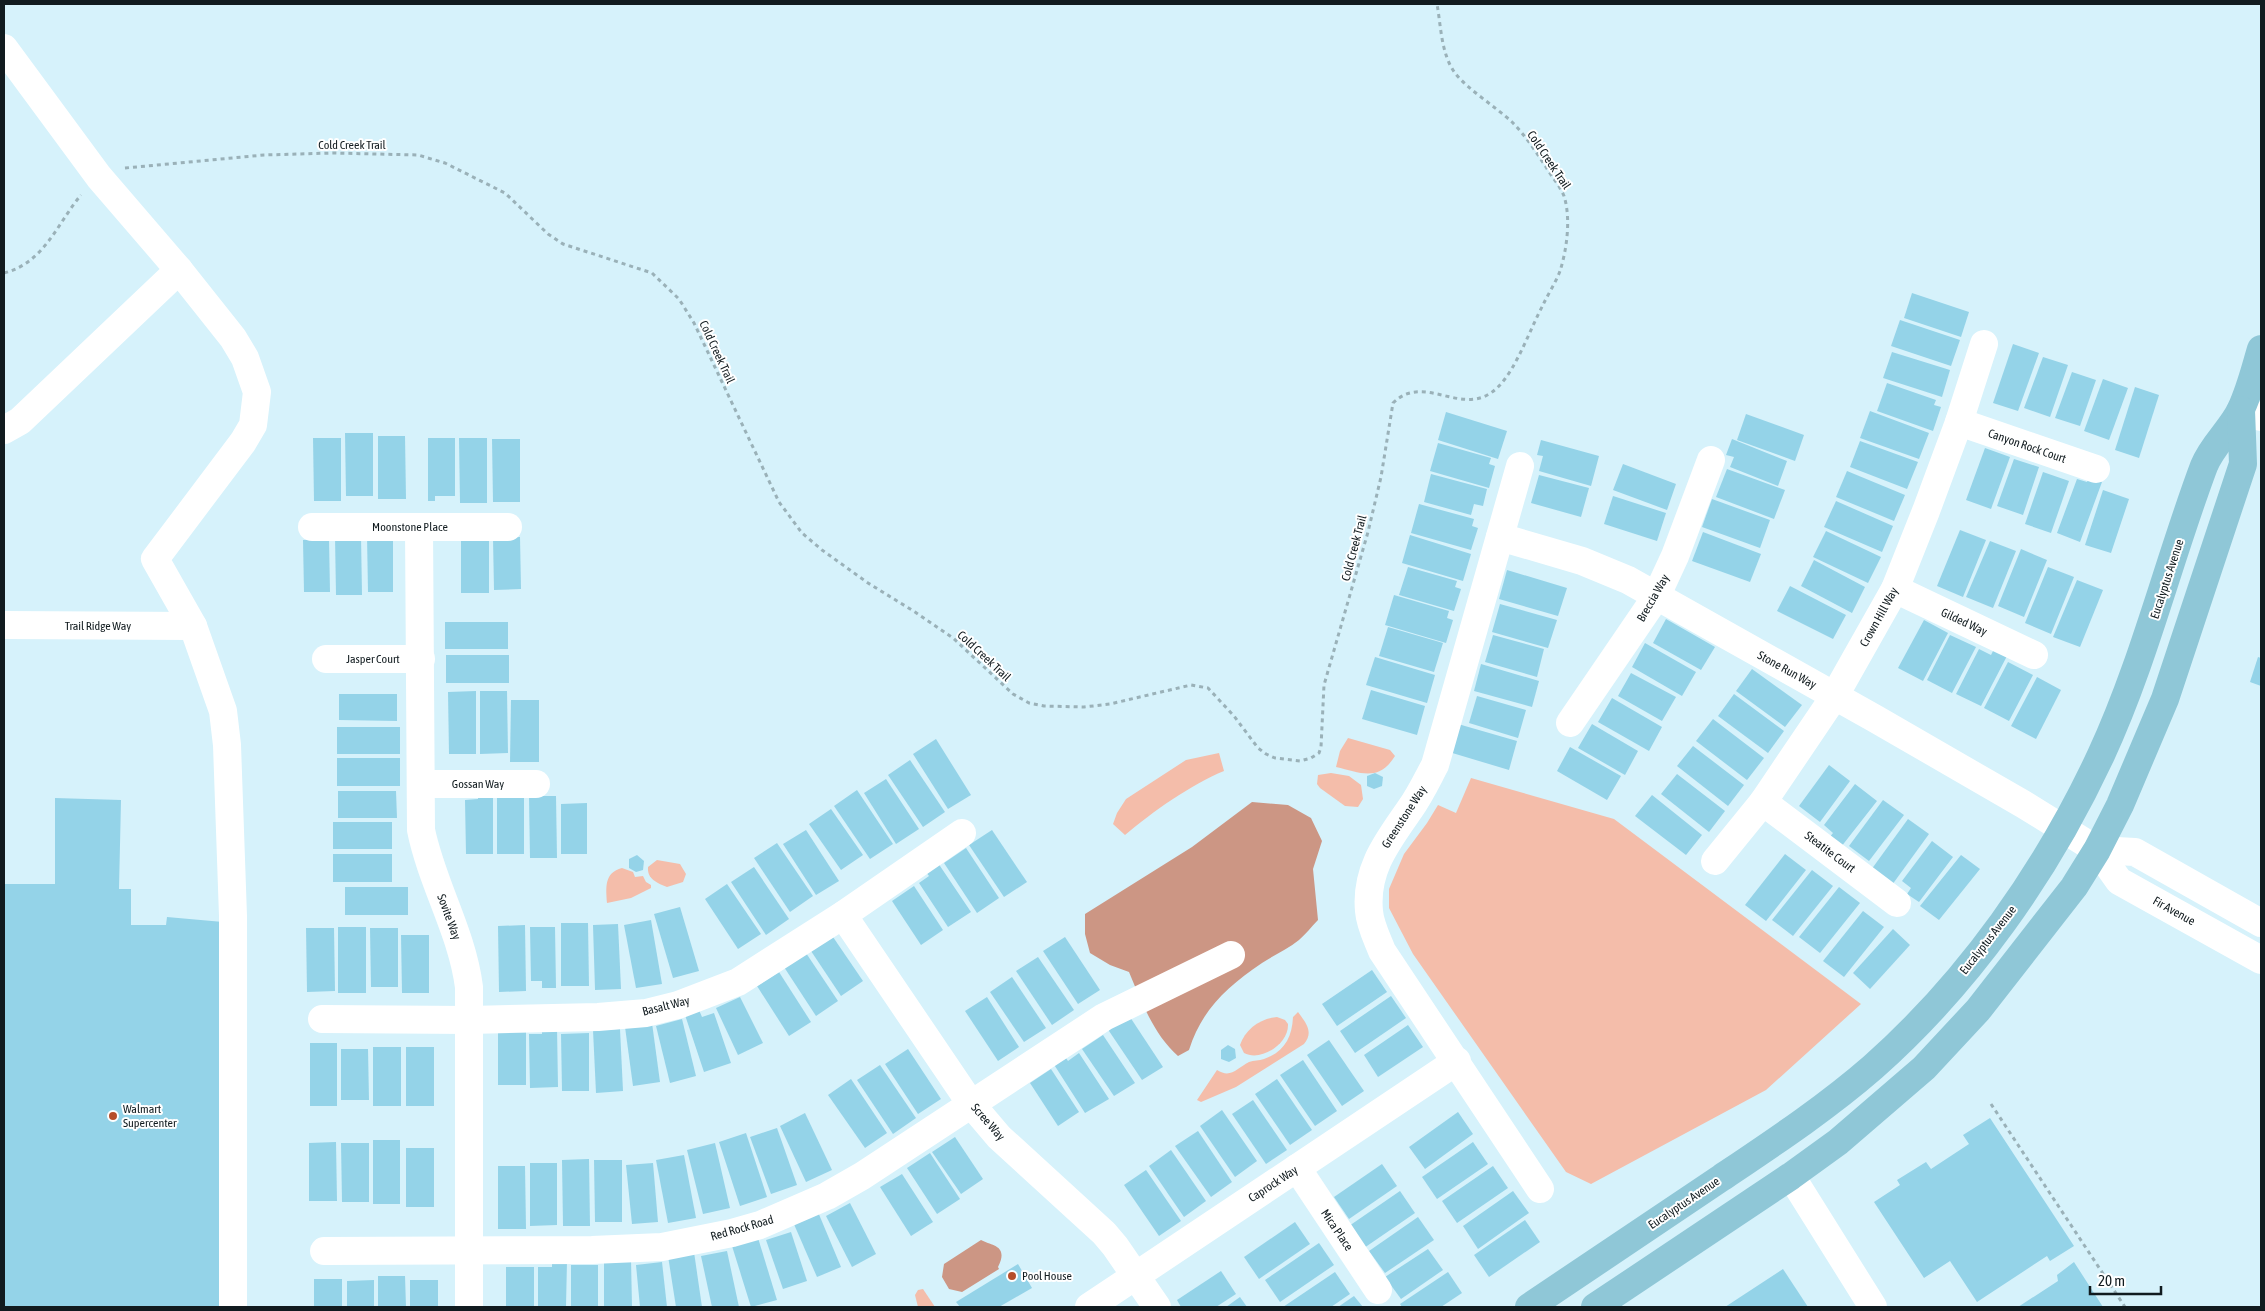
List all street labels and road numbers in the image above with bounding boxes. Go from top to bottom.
street label: Cold Creek Trail [1524,128,1574,193]
street label: Cold Creek Trail [318,138,387,152]
street label: Cold Creek Trail [696,318,738,386]
street label: Canyon Rock Court [1986,426,2068,466]
street label: Cold Creek Trail [1339,513,1370,582]
street label: Moonstone Place [372,520,448,534]
street label: Eucalyptus Avenue [2148,537,2186,621]
street label: Breccia Way [1634,572,1672,624]
street label: Crown Hill Way [1857,585,1901,649]
street label: Gilded Way [1939,605,1989,639]
street label: Trail Ridge Way [65,619,131,633]
street label: Cold Creek Trail [955,628,1014,685]
street label: Stone Run Way [1755,648,1819,692]
street label: Jasper Court [346,652,400,666]
street label: Gossan Way [452,777,504,791]
street label: Greenstone Way [1379,783,1429,851]
street label: Steatite Court [1802,828,1859,876]
street label: Sovite Way [434,892,464,942]
street label: Fir Avenue [2150,894,2198,928]
street label: Eucalyptus Avenue [1957,903,2019,977]
street label: Basalt Way [641,993,691,1019]
street label: Scree Way [968,1101,1008,1143]
street label: Caprock Way [1246,1163,1300,1205]
street label: Eucalyptus Avenue [1646,1174,1722,1232]
street label: Mica Place [1318,1207,1356,1253]
street label: Red Rock Road [709,1212,775,1244]

